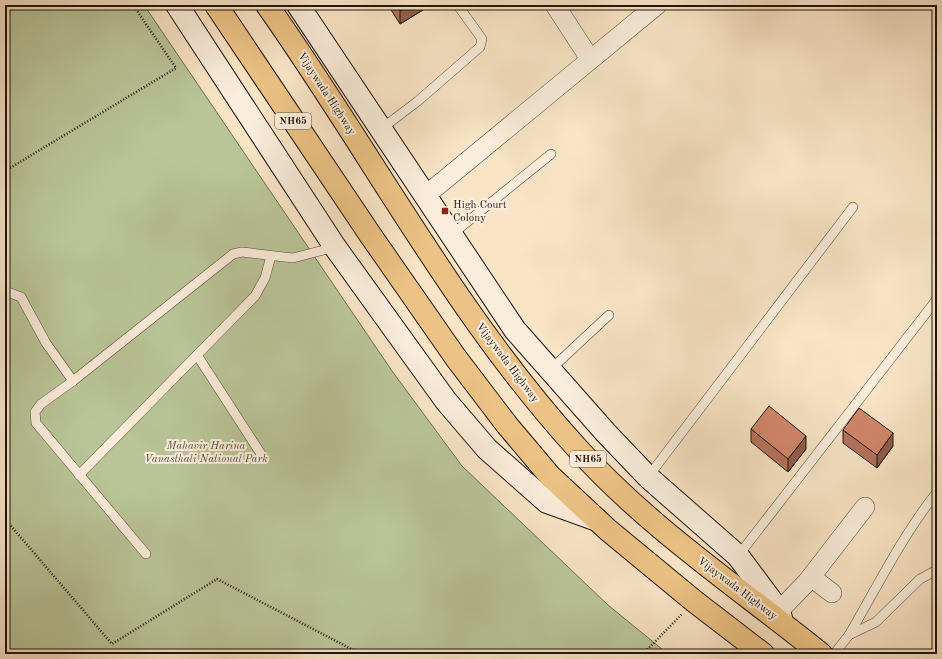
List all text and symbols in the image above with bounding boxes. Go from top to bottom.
street label: Vijaywada Highway [295,51,357,138]
road number: NH65 [275,113,311,129]
place label: High Court Colony [453,200,507,224]
marker: High Court Colony [440,206,450,216]
street label: Vijaywada Highway [474,321,540,405]
park label: Mahavir Harina Vanasthali National Park [144,441,268,465]
road number: NH65 [570,451,606,467]
street label: Vijaywada Highway [695,556,779,622]

